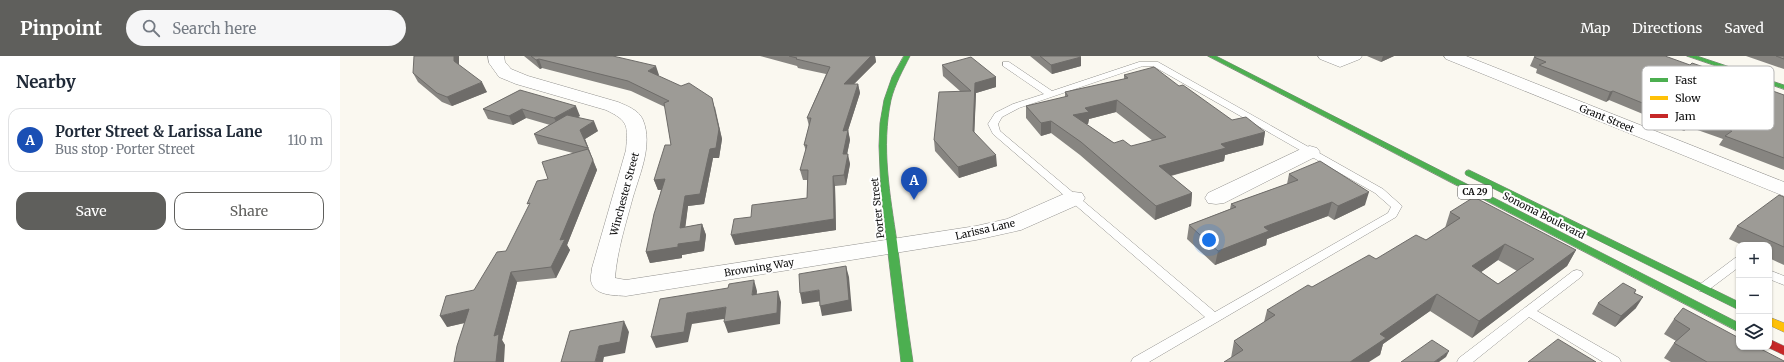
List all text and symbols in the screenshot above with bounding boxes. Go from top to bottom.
search box [126,10,406,46]
text: Pinpoint [20,16,102,40]
icon: search [140,17,162,39]
text: Search here [172,19,256,38]
text: Map [1580,19,1610,37]
text: Directions [1632,19,1702,37]
text: Saved [1724,19,1764,37]
legend [1642,66,1774,130]
text: Nearby [16,71,76,93]
text: Fast [1675,73,1698,87]
text: Slow [1675,91,1701,105]
street label: Grant Street [1577,102,1636,135]
text: Jam [1674,109,1696,123]
text: Porter Street & Larissa Lane [55,122,262,141]
text: A [25,132,35,149]
text: 110 m [288,132,323,149]
text: Bus stop · Porter Street [55,141,195,158]
street label: Winchester Street [607,151,642,238]
pin: A [901,167,927,200]
street label: Porter Street [868,177,887,239]
road number: CA 29 [1458,185,1492,199]
street label: Sonoma Boulevard [1500,189,1587,242]
button: Save [16,192,166,230]
button: Share [174,192,324,230]
street label: Larissa Lane [954,216,1016,243]
your location [1199,230,1219,250]
map controls [1736,242,1772,350]
button: + [1736,242,1772,278]
street label: Browning Way [723,256,795,279]
button: − [1736,278,1772,314]
button: layers [1736,314,1772,350]

